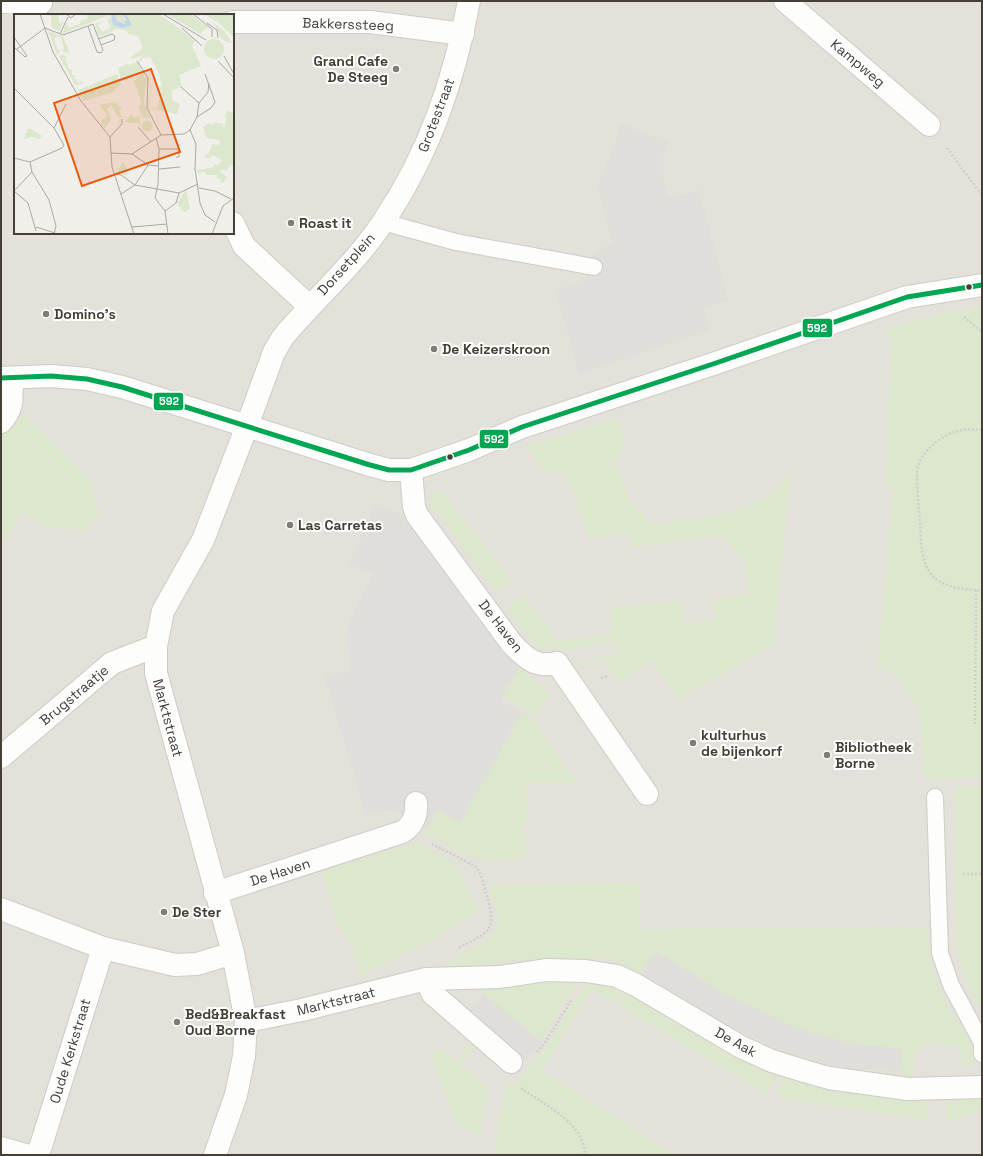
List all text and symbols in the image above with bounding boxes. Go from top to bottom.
street label: Bakkerssteeg [302,13,394,35]
inset map [14,14,234,234]
street label: Kampweg [827,35,889,91]
place label: Grand Cafe De Steeg [314,52,388,86]
marker: Grand Cafe De Steeg [391,64,401,74]
street label: Grotestraat [414,75,458,155]
place label: Roast it [299,214,352,232]
marker: Roast it [286,218,296,228]
street label: Dorsetplein [313,229,379,299]
unlabelled marker [964,282,974,292]
place label: Domino's [54,305,116,323]
marker: Domino's [41,309,51,319]
line badge: 592 [802,318,833,338]
text: 592 [807,321,827,335]
place label: De Keizerskroon [442,340,550,358]
marker: De Keizerskroon [429,344,439,354]
line badge: 592 [153,392,184,411]
text: 592 [159,394,179,408]
line badge: 592 [479,429,509,449]
text: 592 [484,432,504,446]
unlabelled marker [445,452,455,462]
place label: Las Carretas [298,516,382,534]
marker: Las Carretas [285,520,295,530]
street label: De Haven [475,596,527,656]
street label: Brugstraatje [36,661,112,729]
street label: Marktstraat [149,677,187,759]
place label: kulturhus de bijenkorf [701,726,782,760]
marker: kulturhus de bijenkorf [688,738,698,748]
place label: Bibliotheek Borne [835,738,912,772]
marker: Bibliotheek Borne [822,750,832,760]
street label: De Haven [248,854,312,890]
place label: De Ster [172,903,222,921]
marker: De Ster [159,907,169,917]
street label: Marktstraat [295,983,377,1019]
street label: Oude Kerkstraat [45,996,95,1106]
place label: Bed&Breakfast Oud Borne [185,1005,286,1039]
marker: Bed&Breakfast Oud Borne [172,1017,182,1027]
street label: De Aak [712,1023,761,1061]

